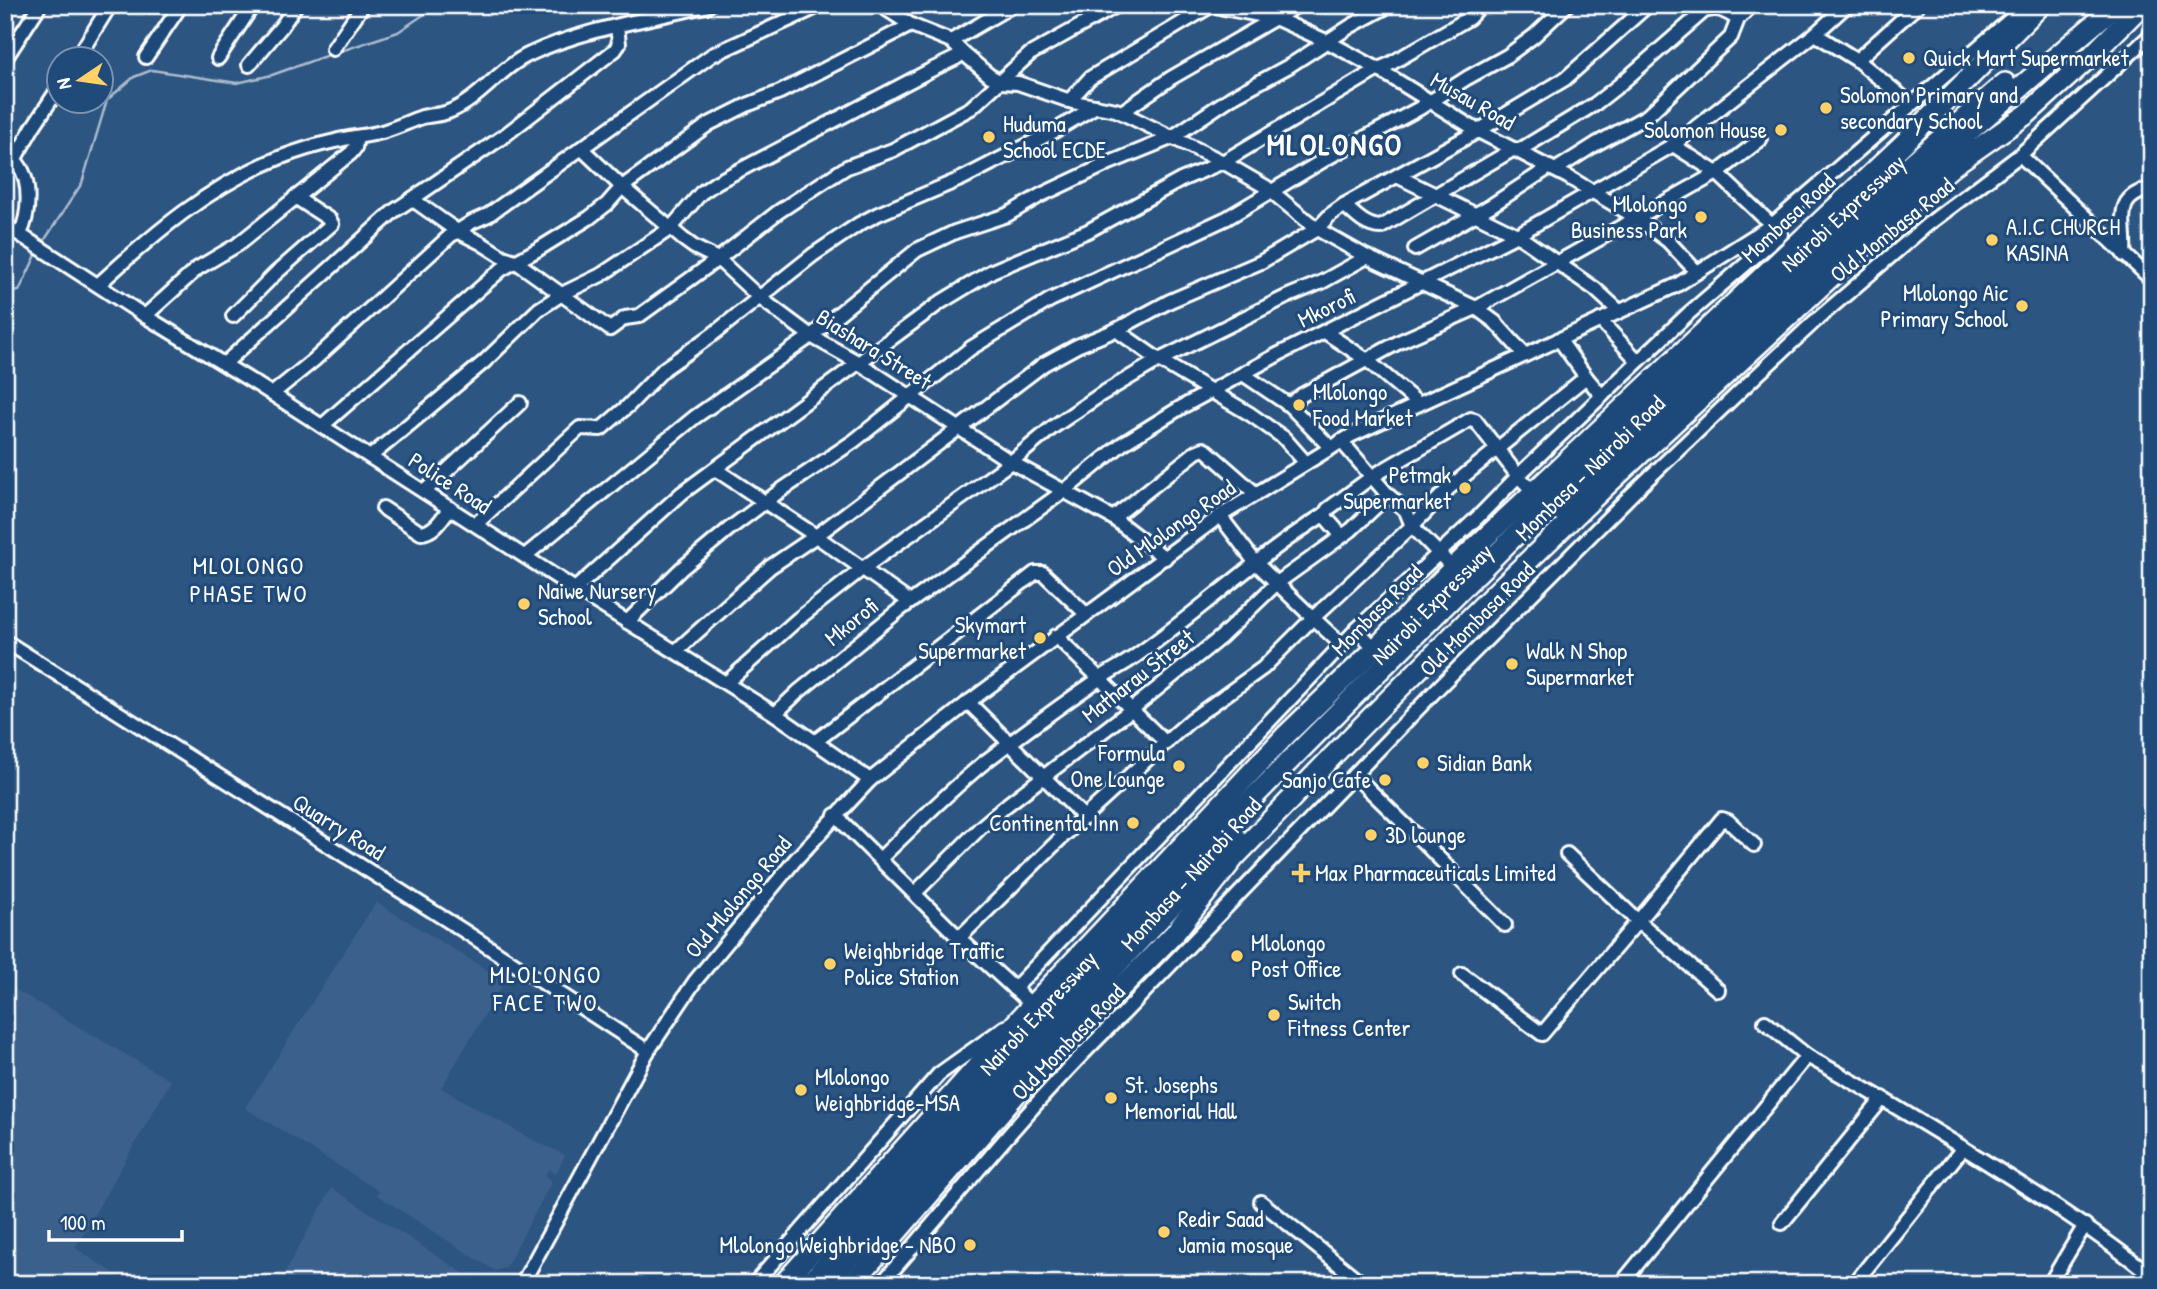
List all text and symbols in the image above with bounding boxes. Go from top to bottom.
place label: Quick Mart Supermarket [1923,42,2130,73]
north arrow [46,46,116,116]
marker: Quick Mart Supermarket [1901,50,1917,66]
street label: Musau Road [1425,64,1521,137]
text: N [50,76,77,92]
place label: Solomon Primary and secondary School [1840,79,2018,136]
marker: Solomon Primary and secondary School [1818,100,1834,116]
place label: Huduma School ECDE [1003,108,1106,165]
place label: Solomon House [1644,114,1767,145]
marker: Solomon House [1773,122,1789,138]
district label: MLOLONGO [1267,124,1403,164]
marker: Huduma School ECDE [981,129,997,145]
street label: Nairobi Expressway [1774,147,1912,278]
street label: Mombasa Road [1734,166,1841,269]
street label: Old Mombasa Road [1823,170,1960,289]
place label: Mlolongo Business Park [1571,188,1687,245]
marker: Mlolongo Business Park [1693,209,1709,225]
place label: A.I.C CHURCH KASINA [2006,211,2120,268]
marker: A.I.C CHURCH KASINA [1984,232,2000,248]
place label: Mlolongo Aic Primary School [1881,277,2009,334]
street label: Mkorofi [1292,281,1359,335]
marker: Mlolongo Aic Primary School [2014,298,2030,314]
street label: Biashara Street [811,301,939,397]
place label: Mlolongo Food Market [1312,376,1414,433]
street label: Mombasa - Nairobi Road [1508,388,1671,547]
marker: Mlolongo Food Market [1291,397,1307,413]
street label: Police Road [403,444,498,521]
place label: Petmak Supermarket [1343,459,1452,516]
street label: Old Mlolongo Road [1100,472,1241,583]
marker: Petmak Supermarket [1457,480,1473,496]
street label: Nairobi Expressway [1364,536,1499,671]
district label: MLOLONGO PHASE TWO [190,549,309,609]
street label: Old Mombasa Road [1412,554,1541,683]
street label: Mombasa Road [1324,557,1429,662]
place label: Naiwe Nursery School [538,575,657,632]
street label: Mkorofi [818,591,884,652]
marker: Naiwe Nursery School [516,596,532,612]
place label: Skymart Supermarket [918,609,1027,666]
street label: Matharau Street [1075,621,1201,729]
marker: Skymart Supermarket [1032,630,1048,646]
place label: Walk N Shop Supermarket [1526,635,1635,692]
marker: Walk N Shop Supermarket [1504,656,1520,672]
place label: Formula One Lounge [1071,737,1165,794]
place label: Sidian Bank [1437,747,1533,778]
marker: Sidian Bank [1415,755,1431,771]
marker: Formula One Lounge [1171,758,1187,774]
place label: Sanjo Cafe [1282,764,1371,795]
marker: Sanjo Cafe [1377,772,1393,788]
street label: Quarry Road [287,786,391,867]
street label: Mombasa - Nairobi Road [1113,790,1268,957]
place label: Continental Inn [989,807,1119,838]
marker: Continental Inn [1125,815,1141,831]
place label: 3D lounge [1385,819,1466,850]
marker: 3D lounge [1363,827,1379,843]
street label: Old Mlolongo Road [677,829,798,964]
place label: Max Pharmaceuticals Limited [1315,857,1556,888]
marker: Max Pharmaceuticals Limited [1293,865,1309,881]
place label: Mlolongo Post Office [1251,927,1341,984]
place label: Weighbridge Traffic Police Station [844,935,1004,992]
street label: Nairobi Expressway [972,943,1104,1082]
marker: Mlolongo Post Office [1229,948,1245,964]
marker: Weighbridge Traffic Police Station [822,956,838,972]
district label: MLOLONGO FACE TWO [490,958,602,1018]
street label: Old Mombasa Road [1004,977,1131,1107]
place label: Switch Fitness Center [1287,986,1410,1043]
marker: Switch Fitness Center [1266,1007,1282,1023]
place label: Mlolongo Weighbridge-MSA [815,1061,960,1118]
place label: St. Josephs Memorial Hall [1125,1069,1238,1126]
marker: Mlolongo Weighbridge-MSA [793,1082,809,1098]
marker: St. Josephs Memorial Hall [1103,1090,1119,1106]
scale bar [49,1198,182,1242]
place label: Redir Saad Jamia mosque [1178,1203,1293,1260]
text: 100 m [60,1208,106,1237]
marker: Redir Saad Jamia mosque [1156,1224,1172,1240]
place label: Mlolongo Weighbridge - NBO [720,1229,956,1260]
marker: Mlolongo Weighbridge - NBO [962,1237,978,1253]

